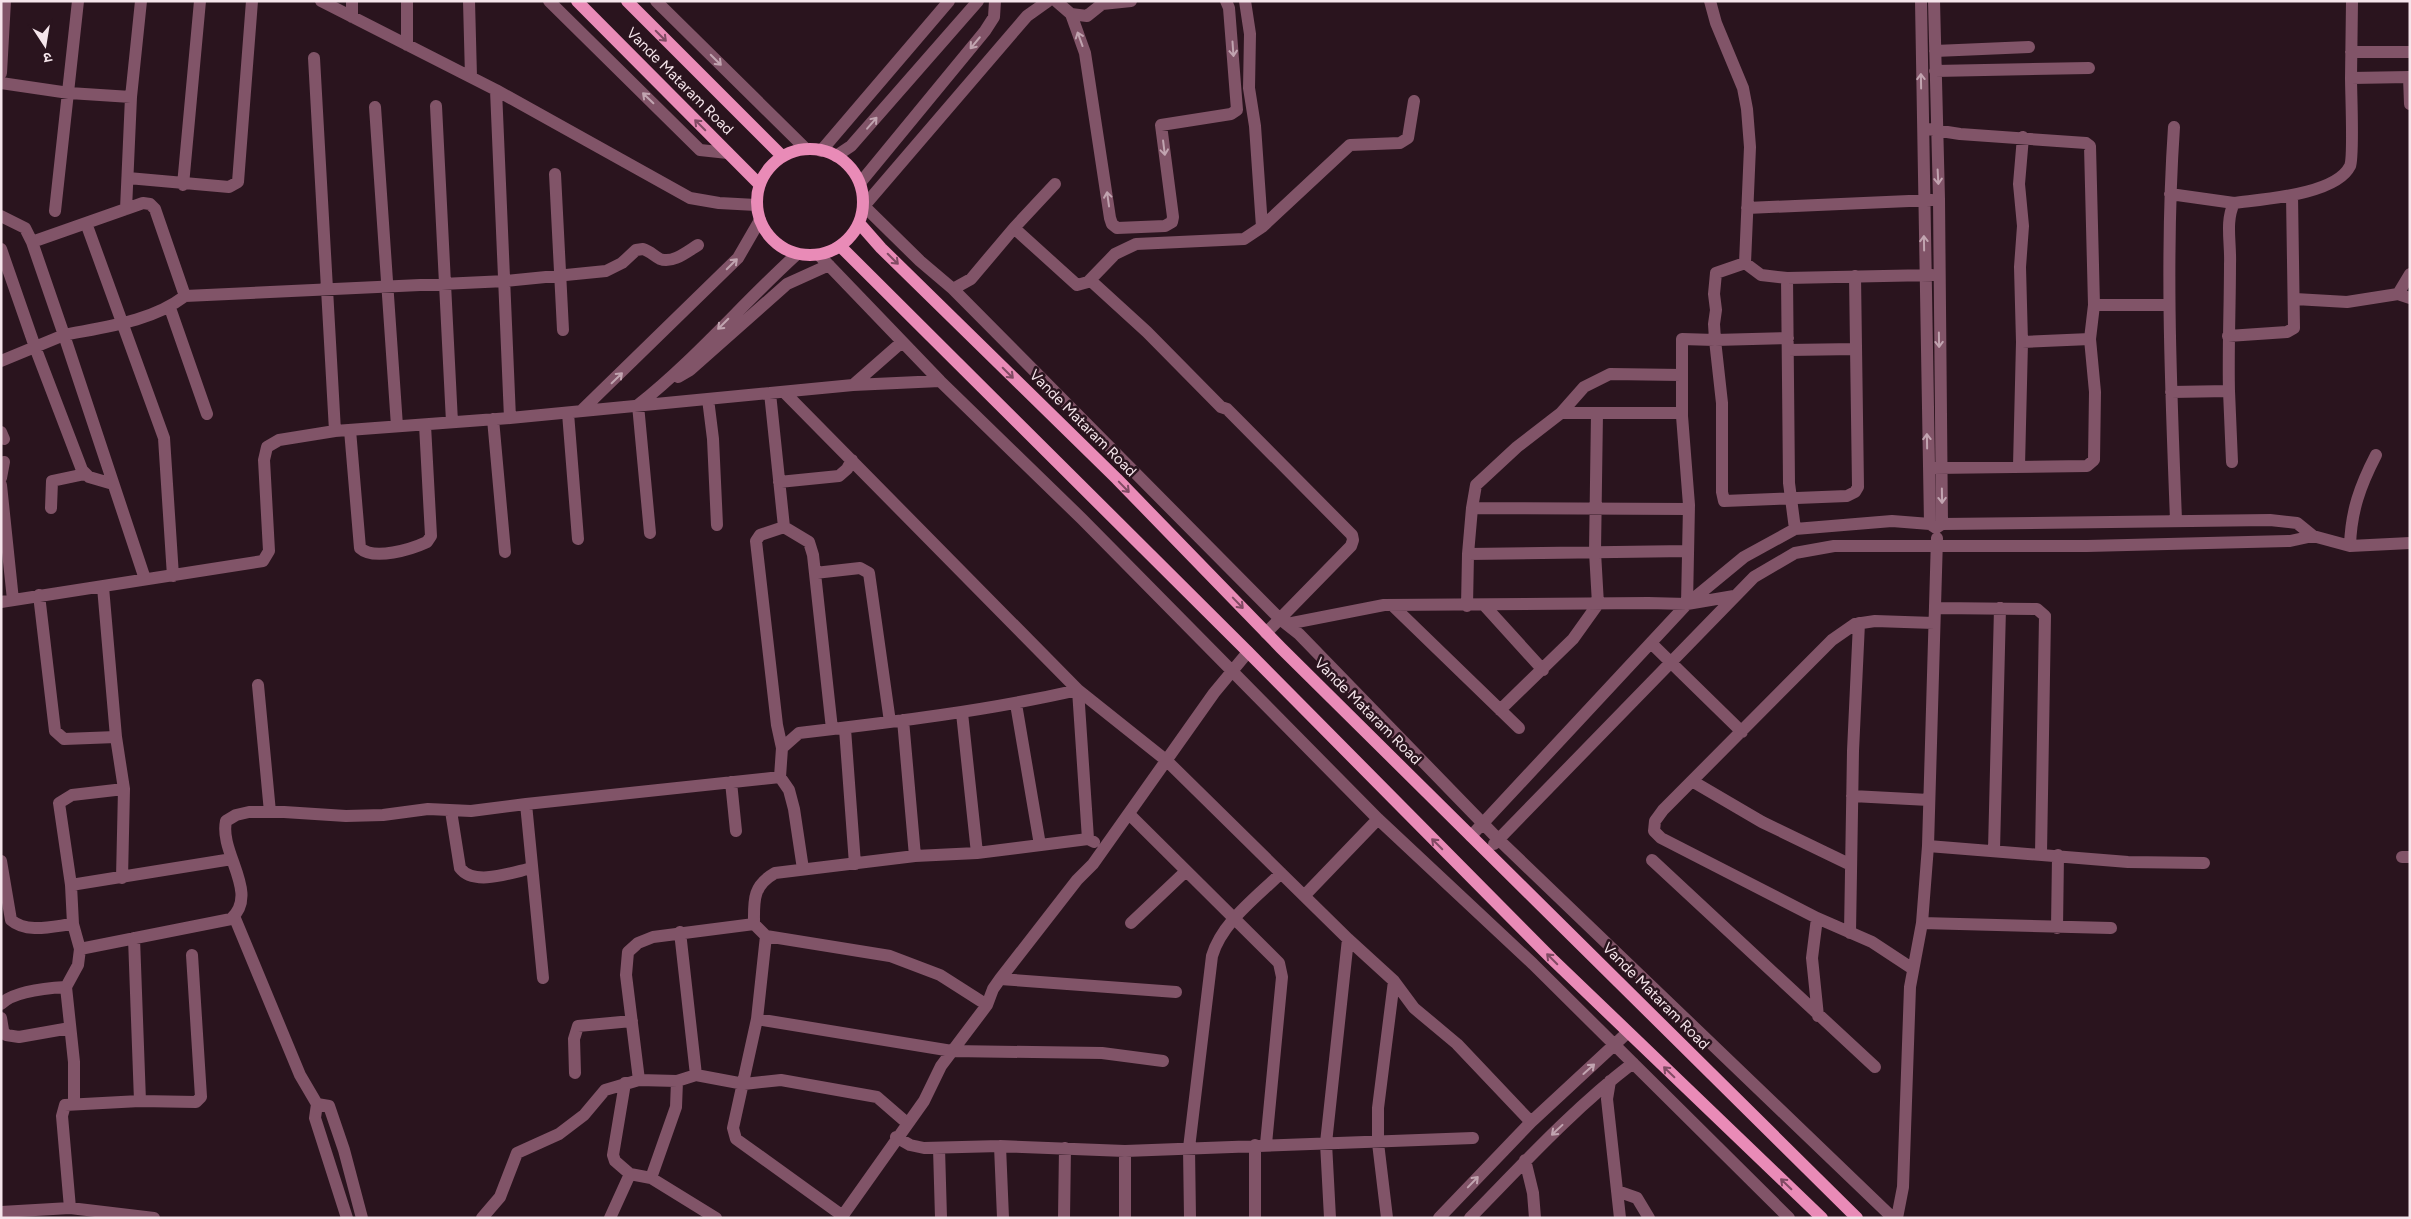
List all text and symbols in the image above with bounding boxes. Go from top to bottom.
north arrow [20,20,70,70]
street label: Vande Mataram Road [623,24,737,138]
one-way arrow [655,30,667,42]
one-way arrow [1075,32,1084,47]
one-way arrow [969,36,980,49]
one-way arrow [1228,41,1237,57]
text: उ [41,48,53,67]
one-way arrow [710,54,722,66]
one-way arrow [1917,73,1926,89]
one-way arrow [642,92,654,104]
one-way arrow [866,117,877,130]
one-way arrow [694,118,706,131]
one-way arrow [1159,139,1169,155]
one-way arrow [1933,168,1943,185]
one-way arrow [1103,191,1113,207]
one-way arrow [1919,235,1929,252]
one-way arrow [886,253,899,265]
one-way arrow [726,257,738,270]
one-way arrow [717,318,730,330]
one-way arrow [1934,331,1944,347]
street label: Vande Mataram Road [1026,366,1140,480]
one-way arrow [1002,367,1015,379]
one-way arrow [610,372,623,384]
one-way arrow [1923,433,1932,449]
one-way arrow [1118,481,1130,493]
one-way arrow [1937,488,1946,504]
one-way arrow [1231,597,1243,609]
street label: Vande Mataram Road [1311,654,1425,768]
one-way arrow [1431,838,1443,850]
street label: Vande Mataram Road [1599,939,1713,1053]
one-way arrow [1545,953,1558,965]
one-way arrow [1582,1063,1595,1074]
one-way arrow [1663,1066,1675,1078]
one-way arrow [1550,1124,1563,1136]
one-way arrow [1467,1176,1479,1189]
one-way arrow [1780,1178,1793,1190]

